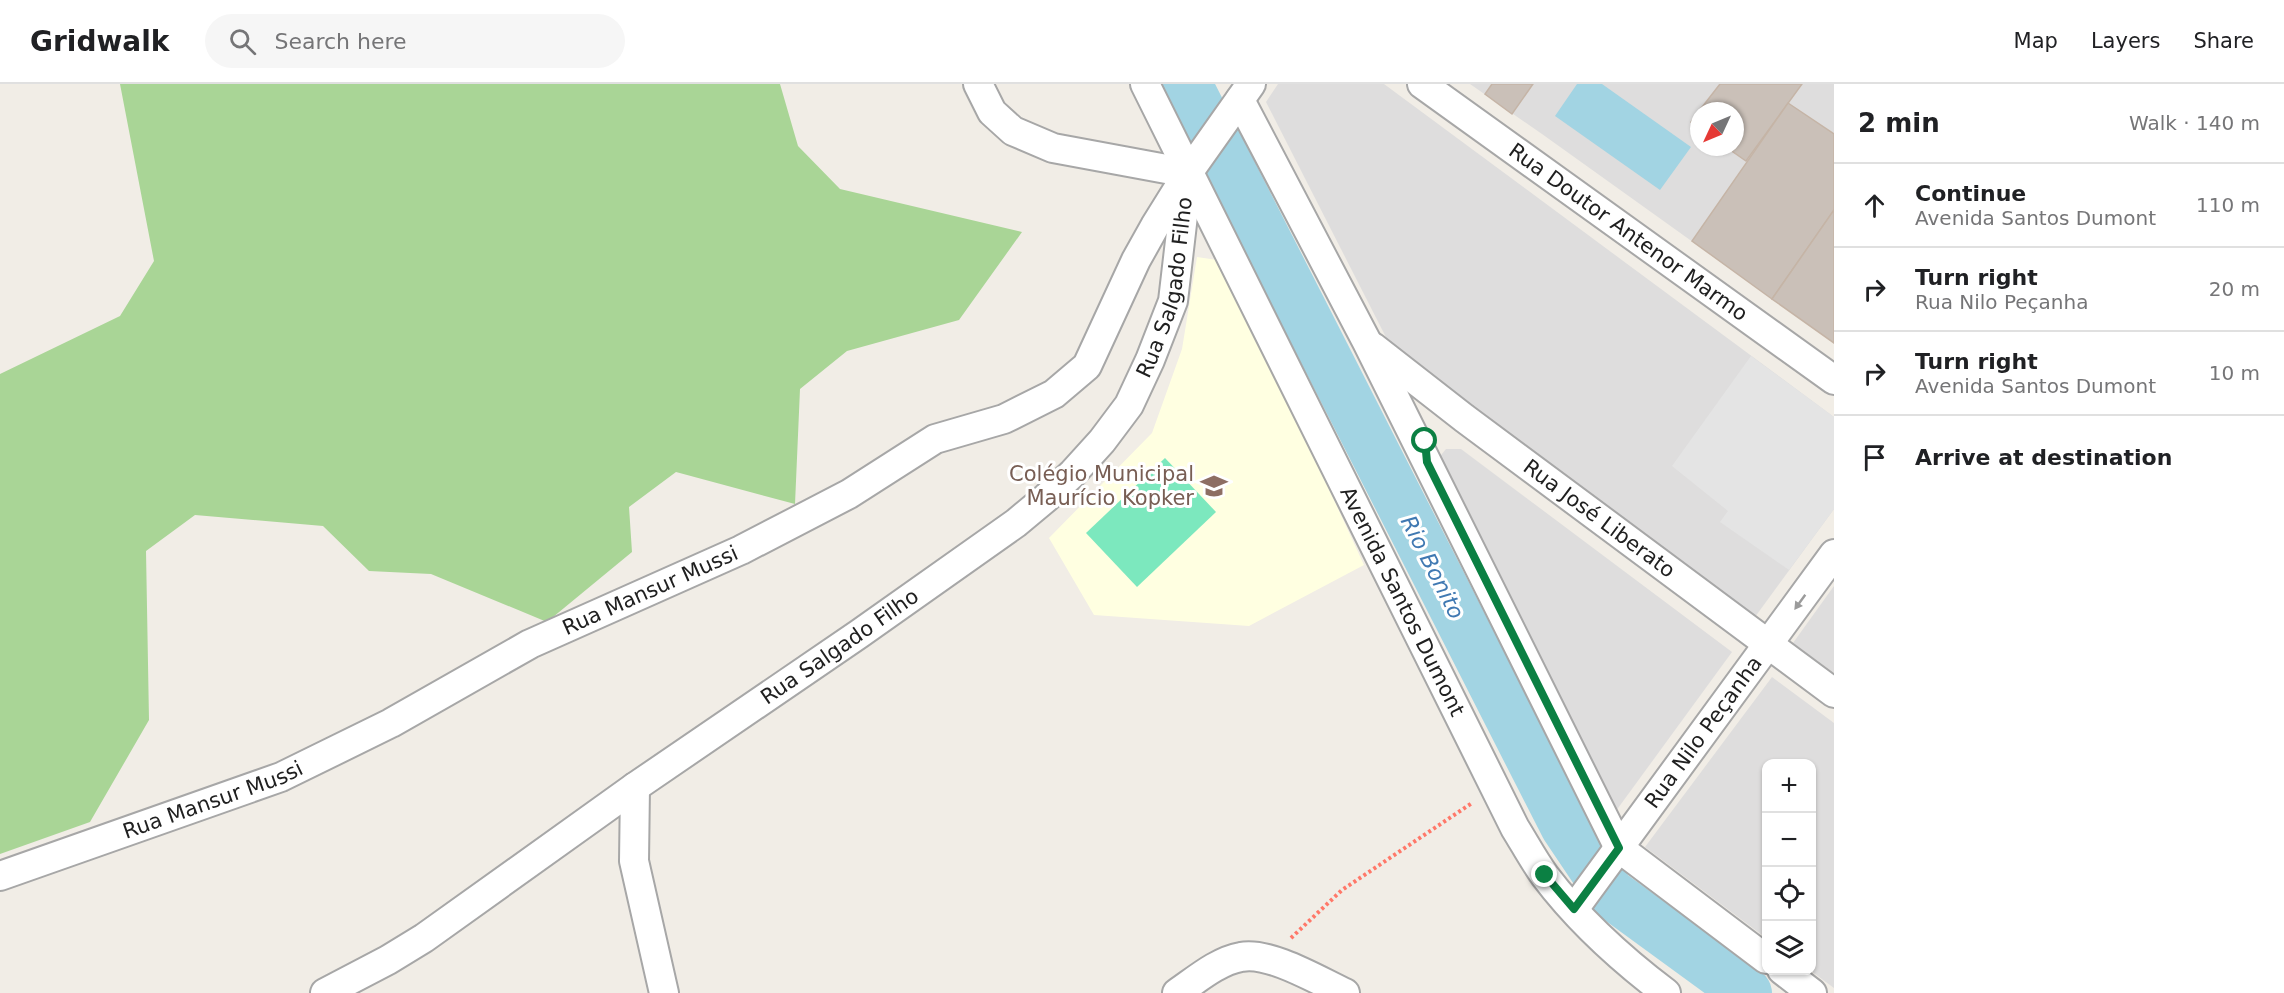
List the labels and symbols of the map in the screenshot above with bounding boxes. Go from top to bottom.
north arrow [1690,102,1744,156]
street label: Rua Doutor Antenor Marmo [1504,138,1752,326]
street label: Rua Salgado Filho [1131,196,1197,381]
route start [1411,427,1437,453]
street label: Rua José Liberato [1519,454,1680,583]
place label: Colégio Municipal Maurício Kopker [1009,462,1194,510]
school or university icon: Colégio Municipal Maurício Kopker [1199,471,1229,501]
street label: Avenida Santos Dumont [1335,483,1469,720]
water label: Rio Bonito [1396,511,1469,623]
street label: Rua Mansur Mussi [559,541,742,640]
street label: Rua Salgado Filho [756,584,923,709]
one-way arrow [1794,593,1806,609]
street label: Rua Nilo Peçanha [1640,652,1767,813]
street label: Rua Mansur Mussi [120,756,307,844]
route end [1531,861,1557,887]

